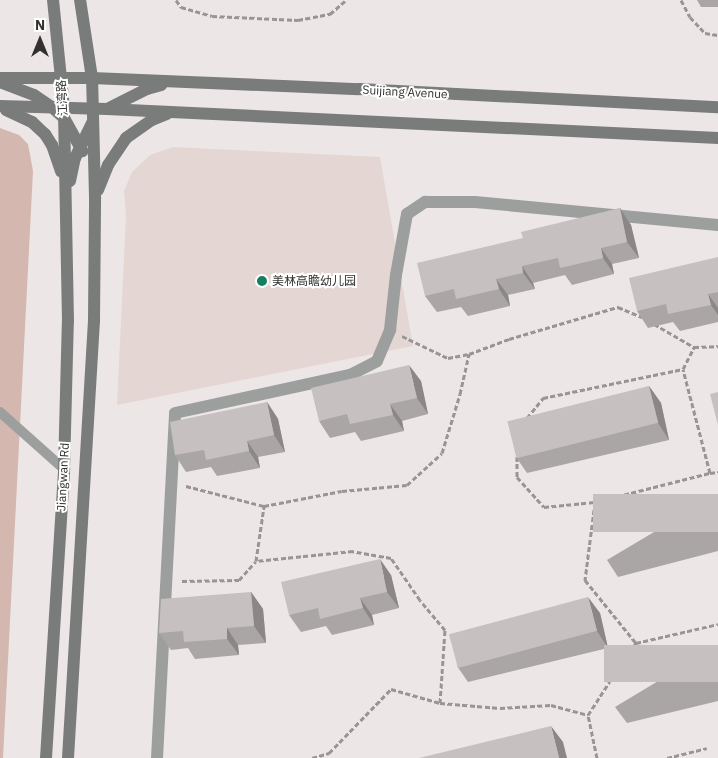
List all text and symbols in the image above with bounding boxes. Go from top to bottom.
north arrow [15,15,65,65]
text: N [35,16,45,34]
street label: 江湾路 [54,80,70,116]
street label: Suijiang Avenue [362,83,448,101]
place label: 美林高瞻幼儿园 [272,274,356,288]
marker: 美林高瞻幼儿园 [256,275,268,287]
street label: Jiangwan Rd [54,442,72,512]

